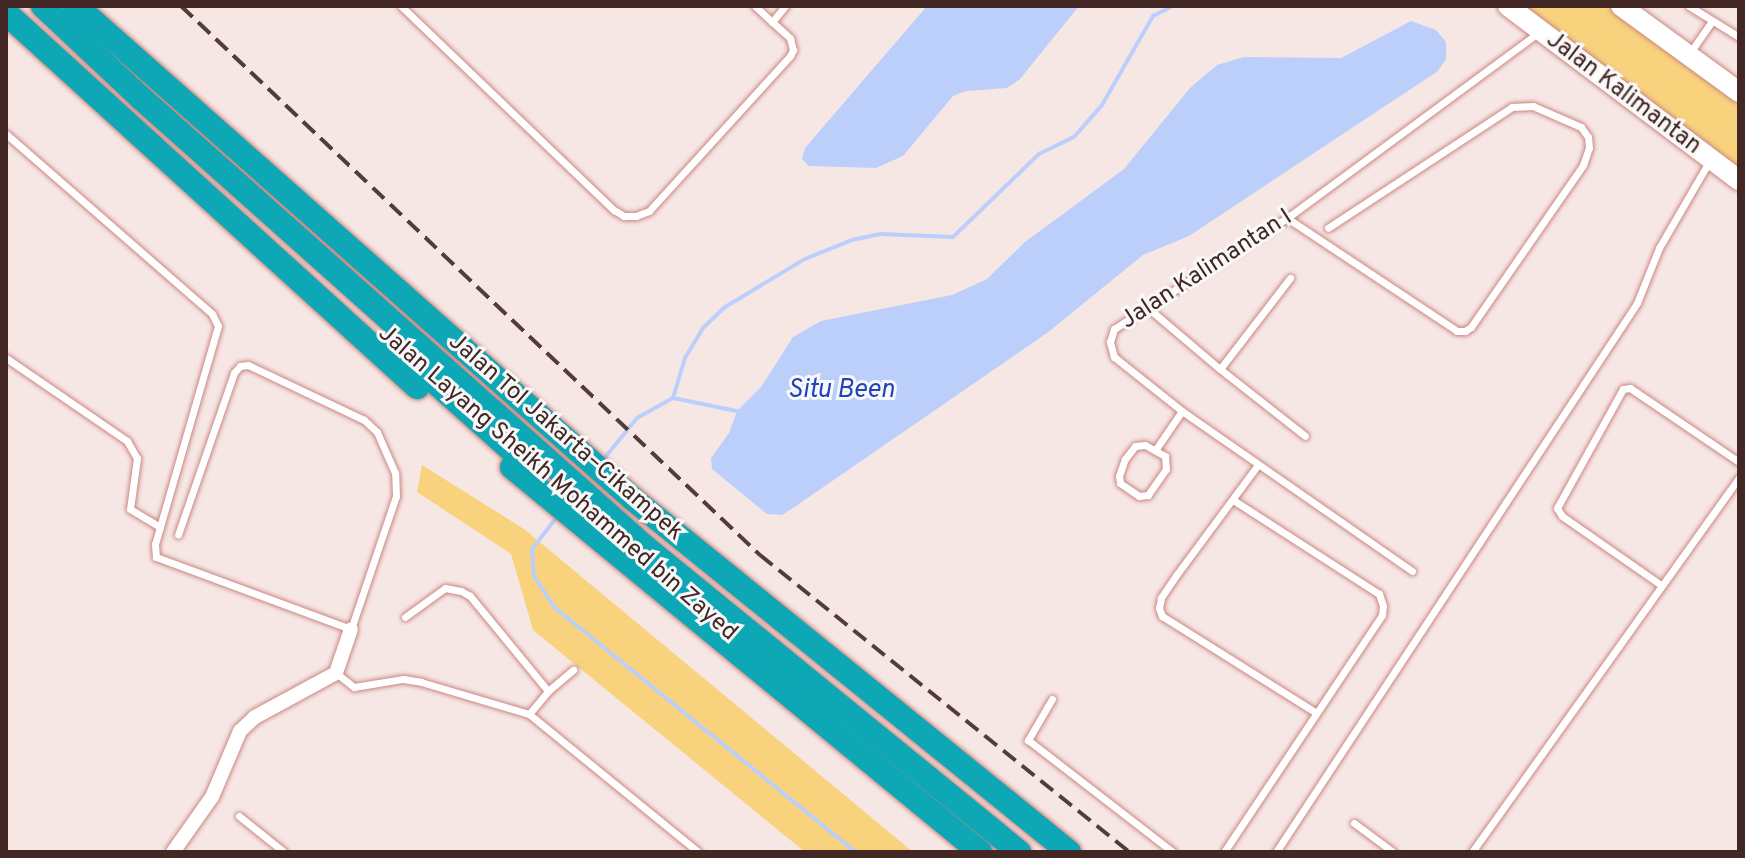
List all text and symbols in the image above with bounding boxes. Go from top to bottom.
street label: Jalan Kalimantan [1540,26,1706,162]
street label: Jalan Kalimantan I [1116,204,1298,336]
street label: Jalan Layang Sheikh Mohammed bin Zayed [371,320,743,648]
street label: Jalan Tol Jakarta–Cikampek [441,328,689,548]
water label: Situ Been [787,375,895,407]

